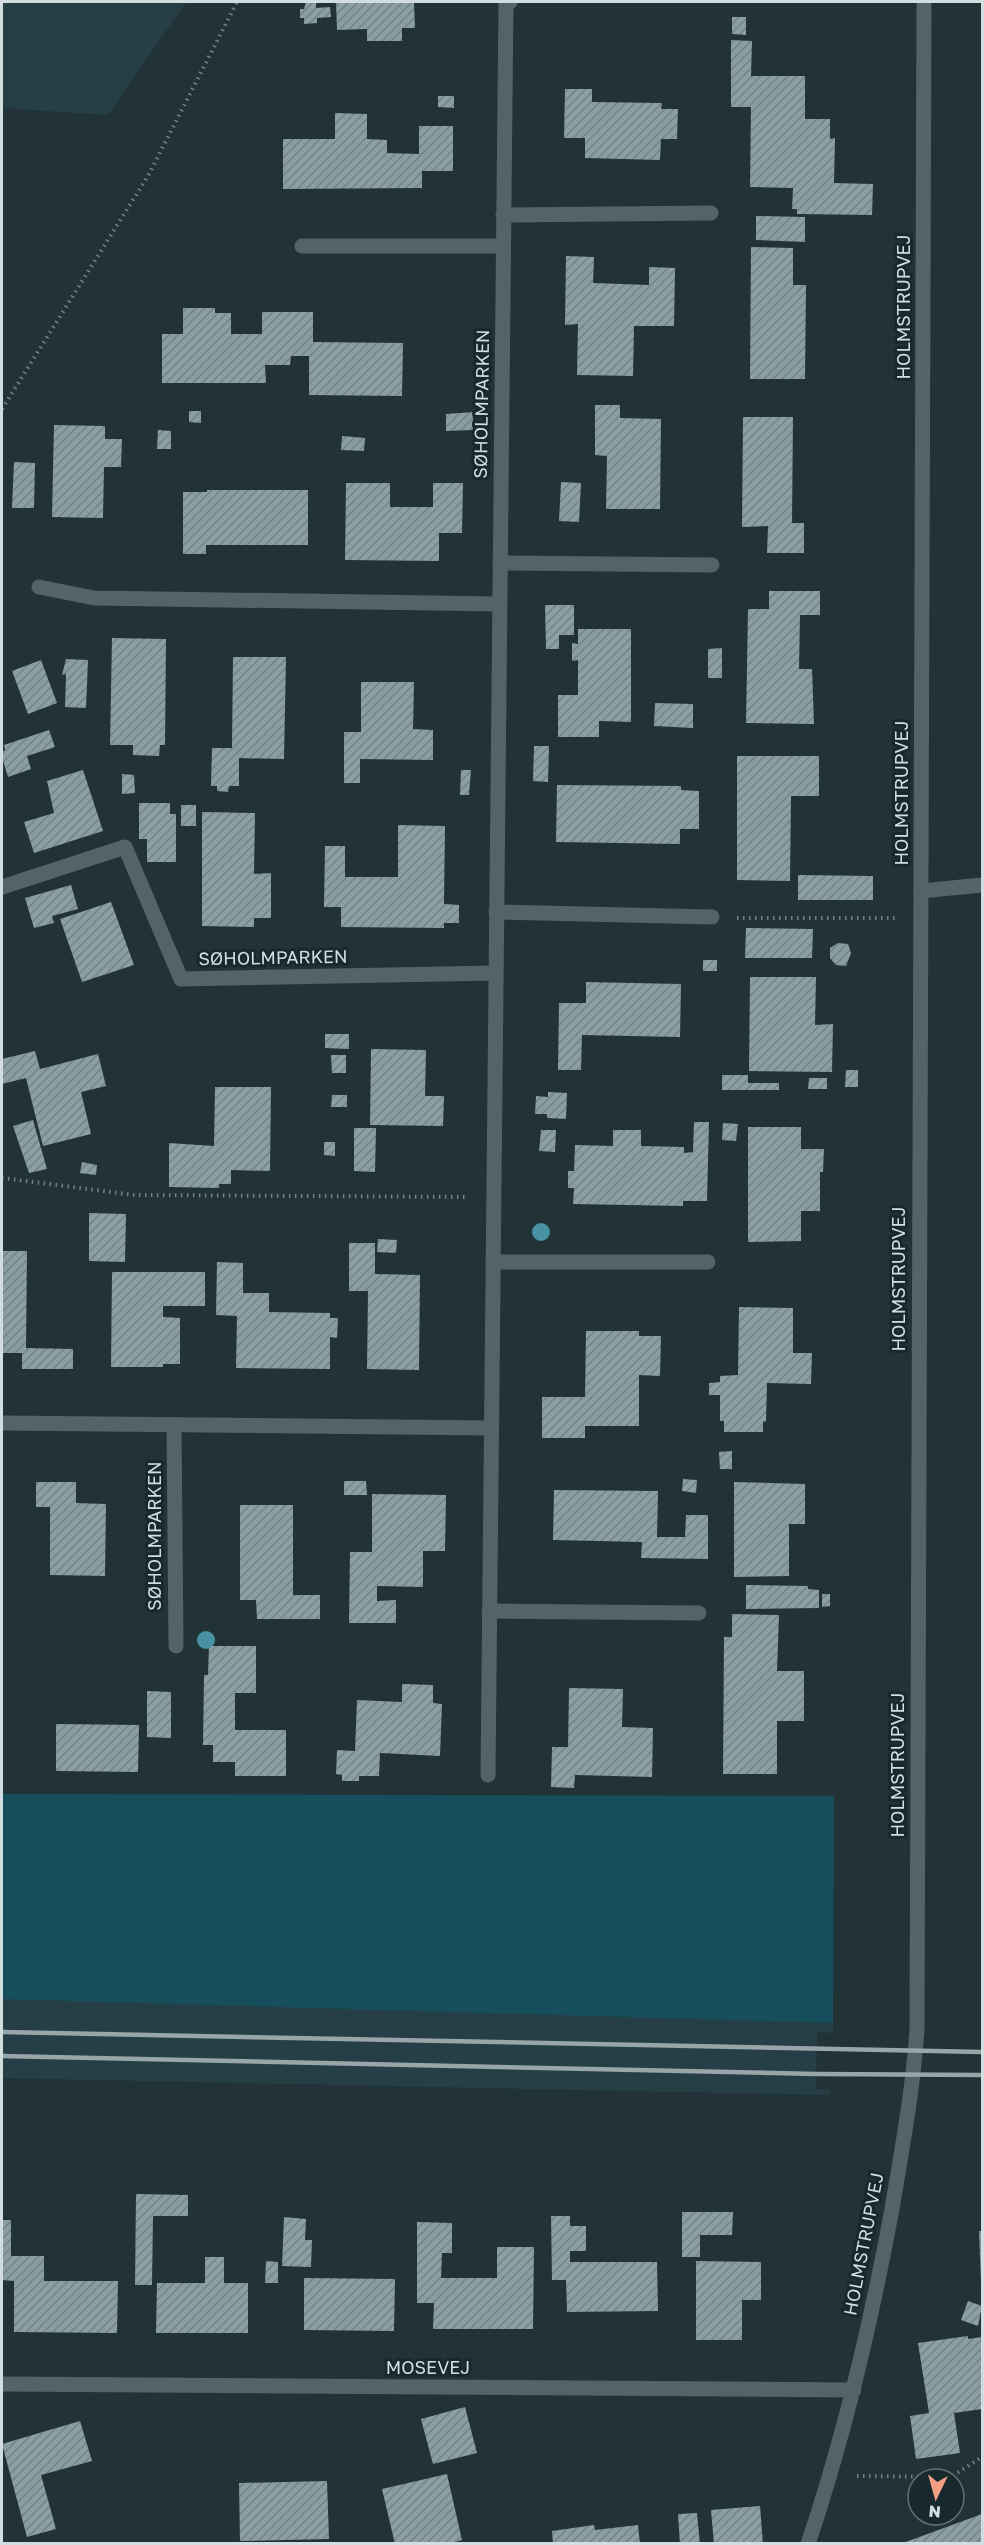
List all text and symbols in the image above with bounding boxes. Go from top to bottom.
street label: HOLMSTRUPVEJ [892,234,914,380]
street label: SØHOLMPARKEN [469,329,493,479]
street label: HOLMSTRUPVEJ [890,720,912,866]
street label: SØHOLMPARKEN [198,945,348,969]
street label: HOLMSTRUPVEJ [887,1206,909,1352]
street label: SØHOLMPARKEN [143,1461,165,1611]
street label: HOLMSTRUPVEJ [886,1692,908,1838]
street label: HOLMSTRUPVEJ [838,2170,888,2317]
street label: MOSEVEJ [386,2356,470,2378]
north arrow [906,2467,966,2527]
text: N [928,2501,942,2522]

